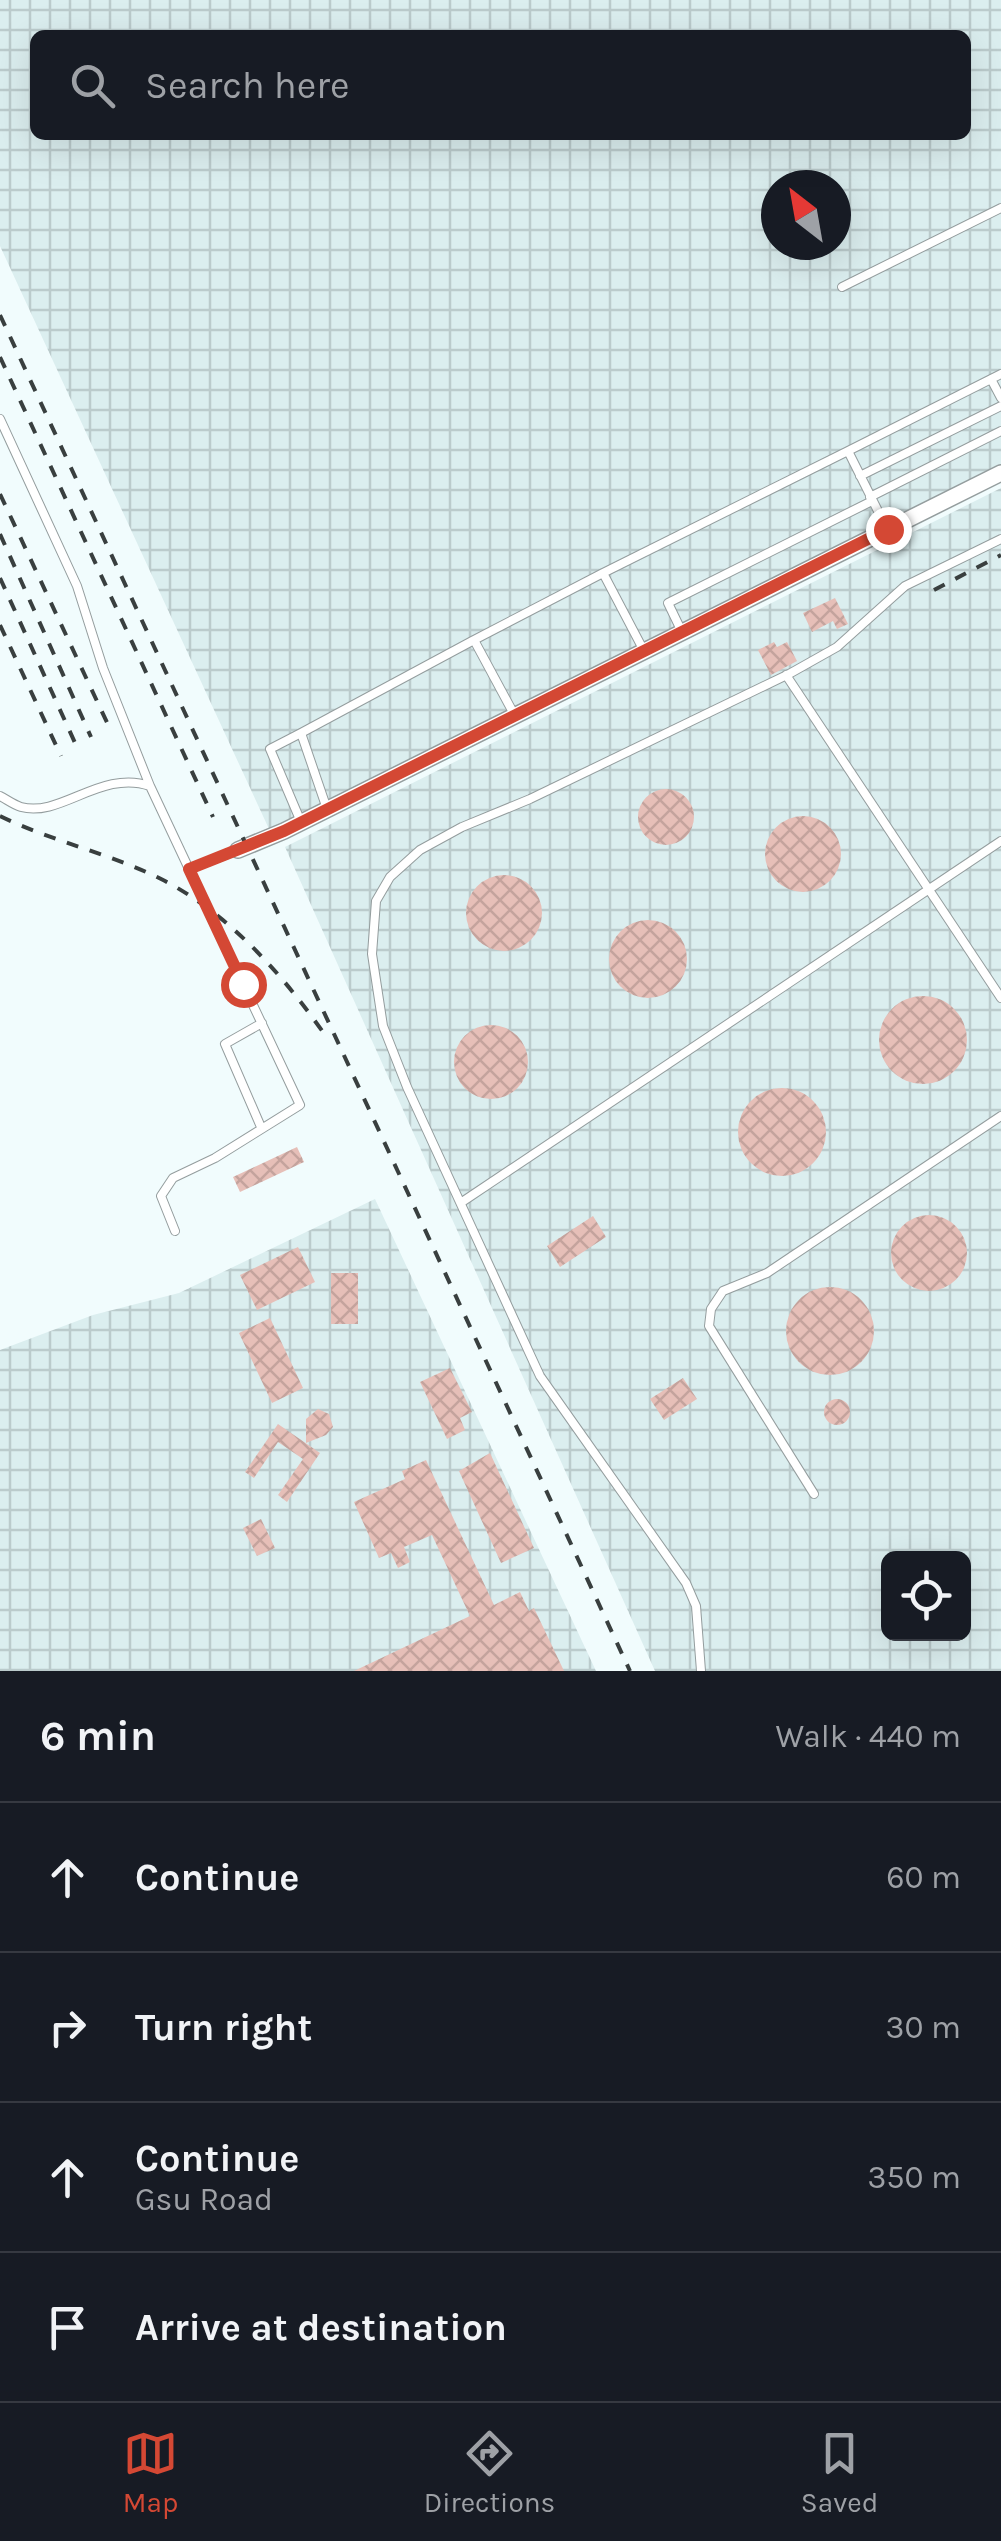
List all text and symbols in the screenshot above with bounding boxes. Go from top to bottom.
search box [30,30,971,140]
icon: search [65,58,120,113]
text: Search here [145,63,349,108]
north arrow [761,170,851,260]
route end [866,507,912,553]
route start [221,962,267,1008]
map controls [881,1551,971,1641]
button: locate [881,1551,971,1641]
text: 6 min [40,1711,156,1761]
text: Walk · 440 m [776,1718,961,1755]
icon: ahead [40,1850,95,1905]
text: Continue [135,1855,299,1900]
text: 60 m [886,1859,961,1896]
icon: right [40,2000,95,2055]
text: Turn right [135,2005,312,2050]
text: 30 m [886,2009,961,2046]
text: Continue [135,2136,299,2181]
icon: ahead [40,2150,95,2205]
text: 350 m [868,2159,961,2196]
text: Gsu Road [135,2181,273,2218]
icon: arrive [40,2300,95,2355]
text: Arrive at destination [135,2305,507,2350]
tab: Map [123,2426,178,2519]
tab: Directions [424,2426,555,2519]
tab: Saved [801,2426,878,2519]

